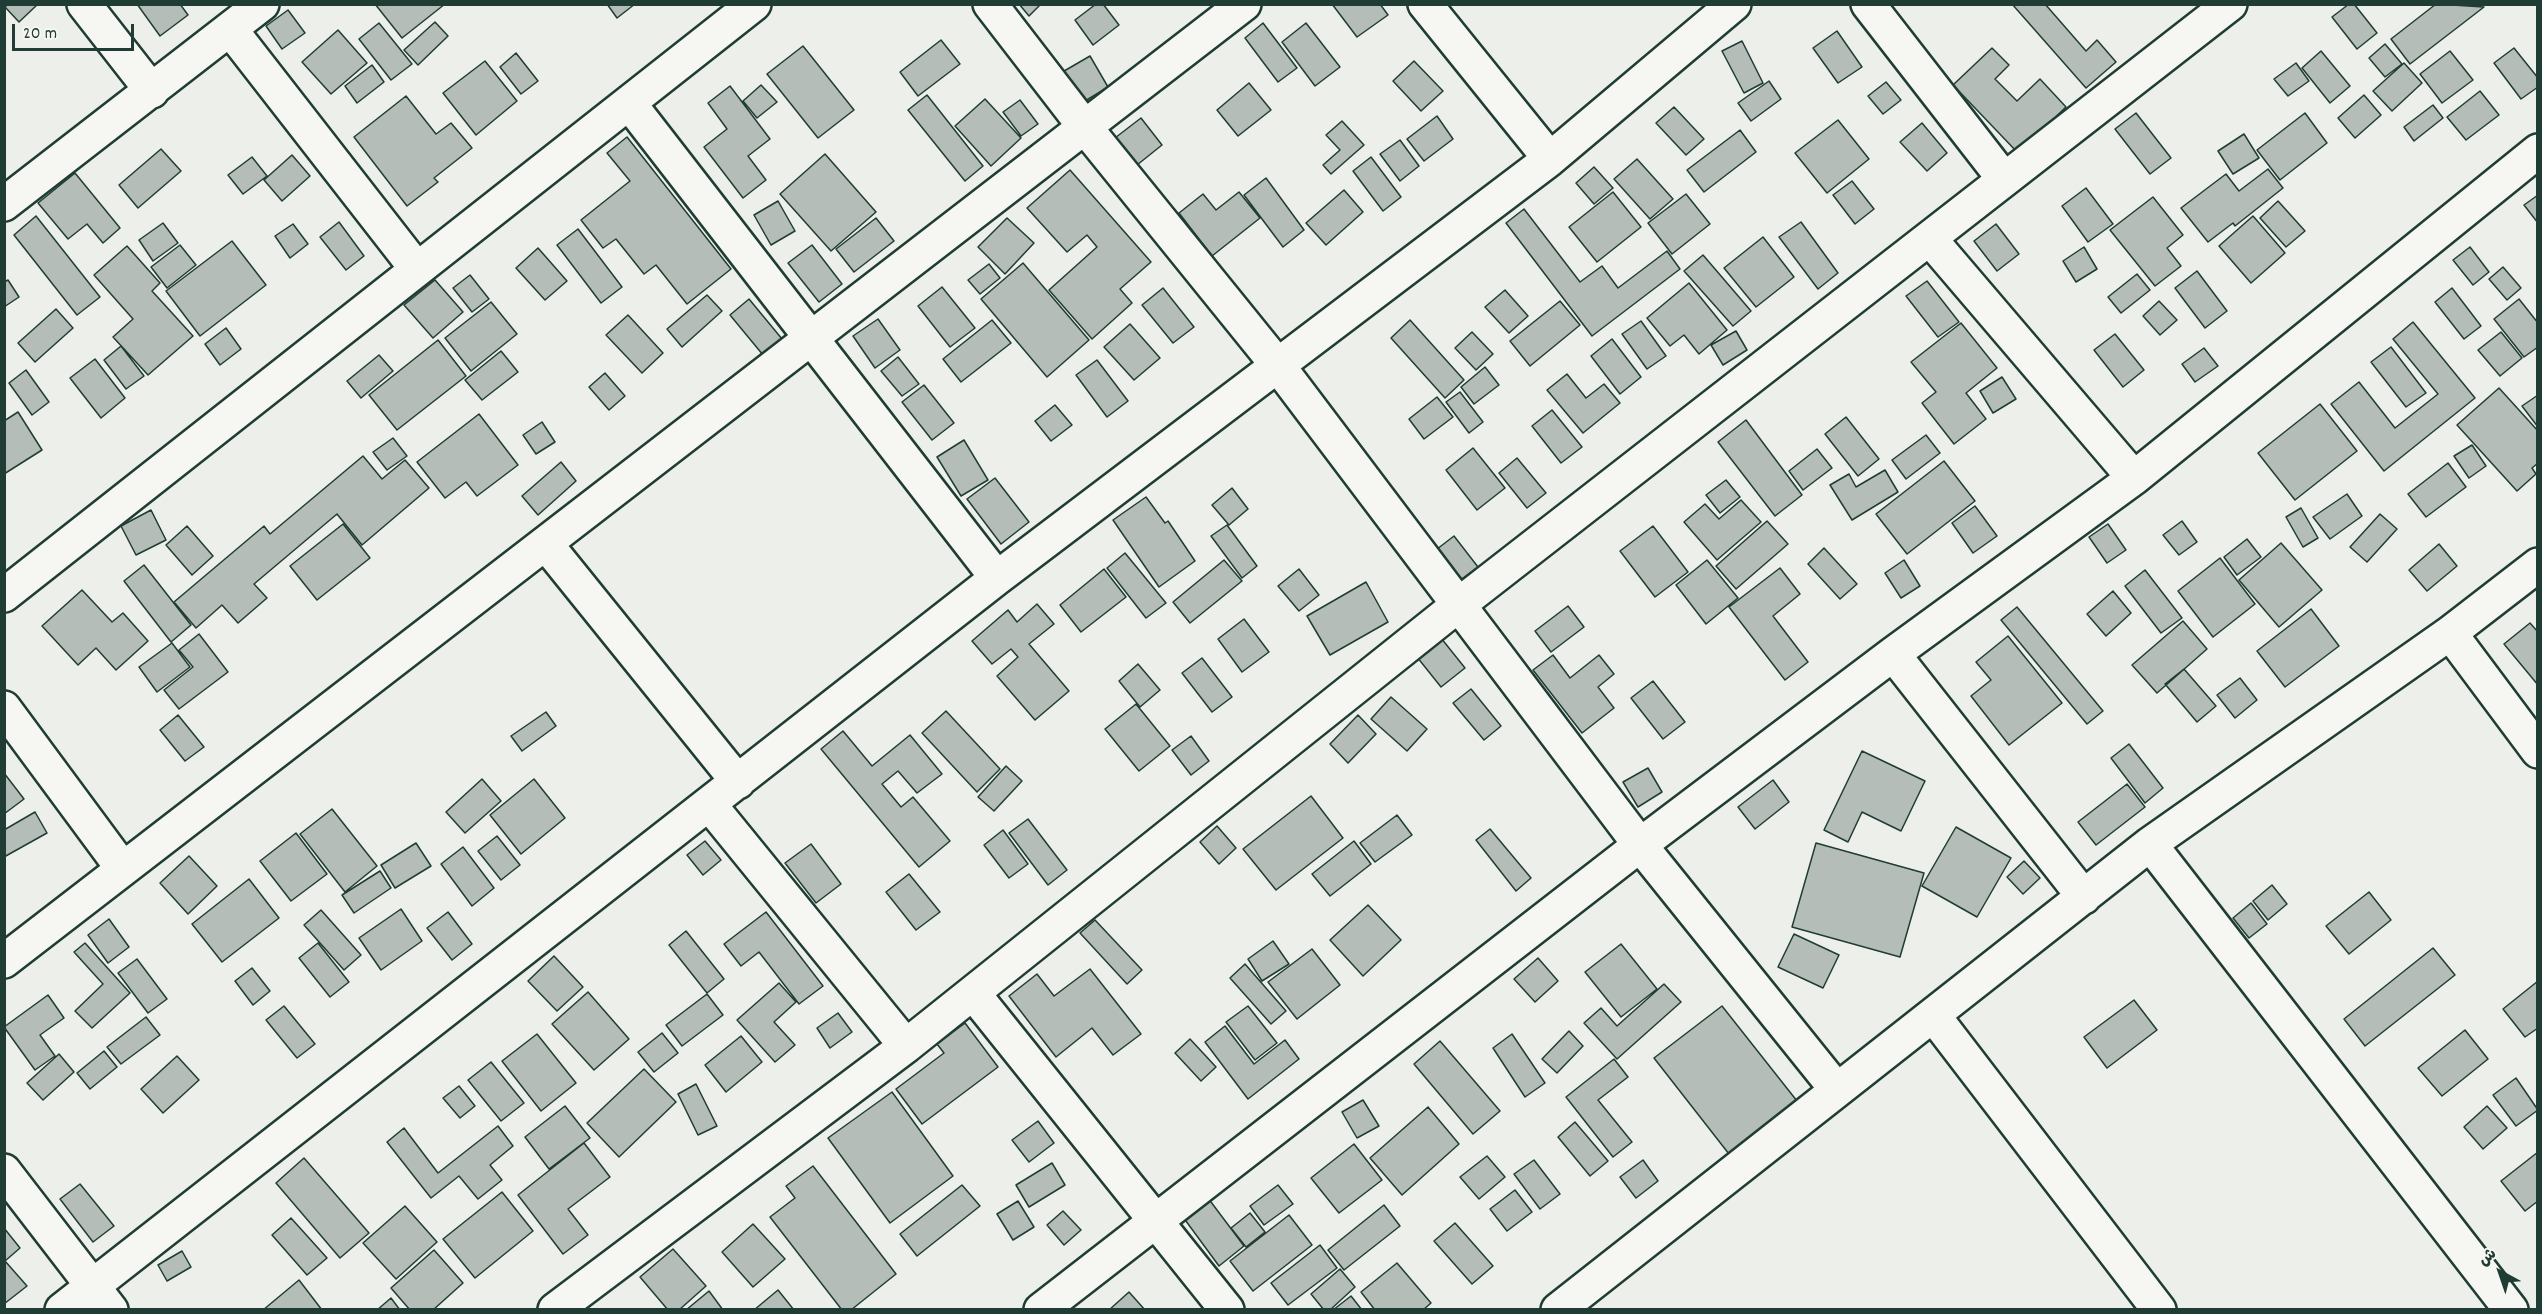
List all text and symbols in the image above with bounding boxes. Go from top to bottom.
scale bar [15,12,136,50]
text: 20 m [23,22,57,47]
north arrow [2470,1242,2530,1302]
text: ش [2474,1243,2502,1272]

